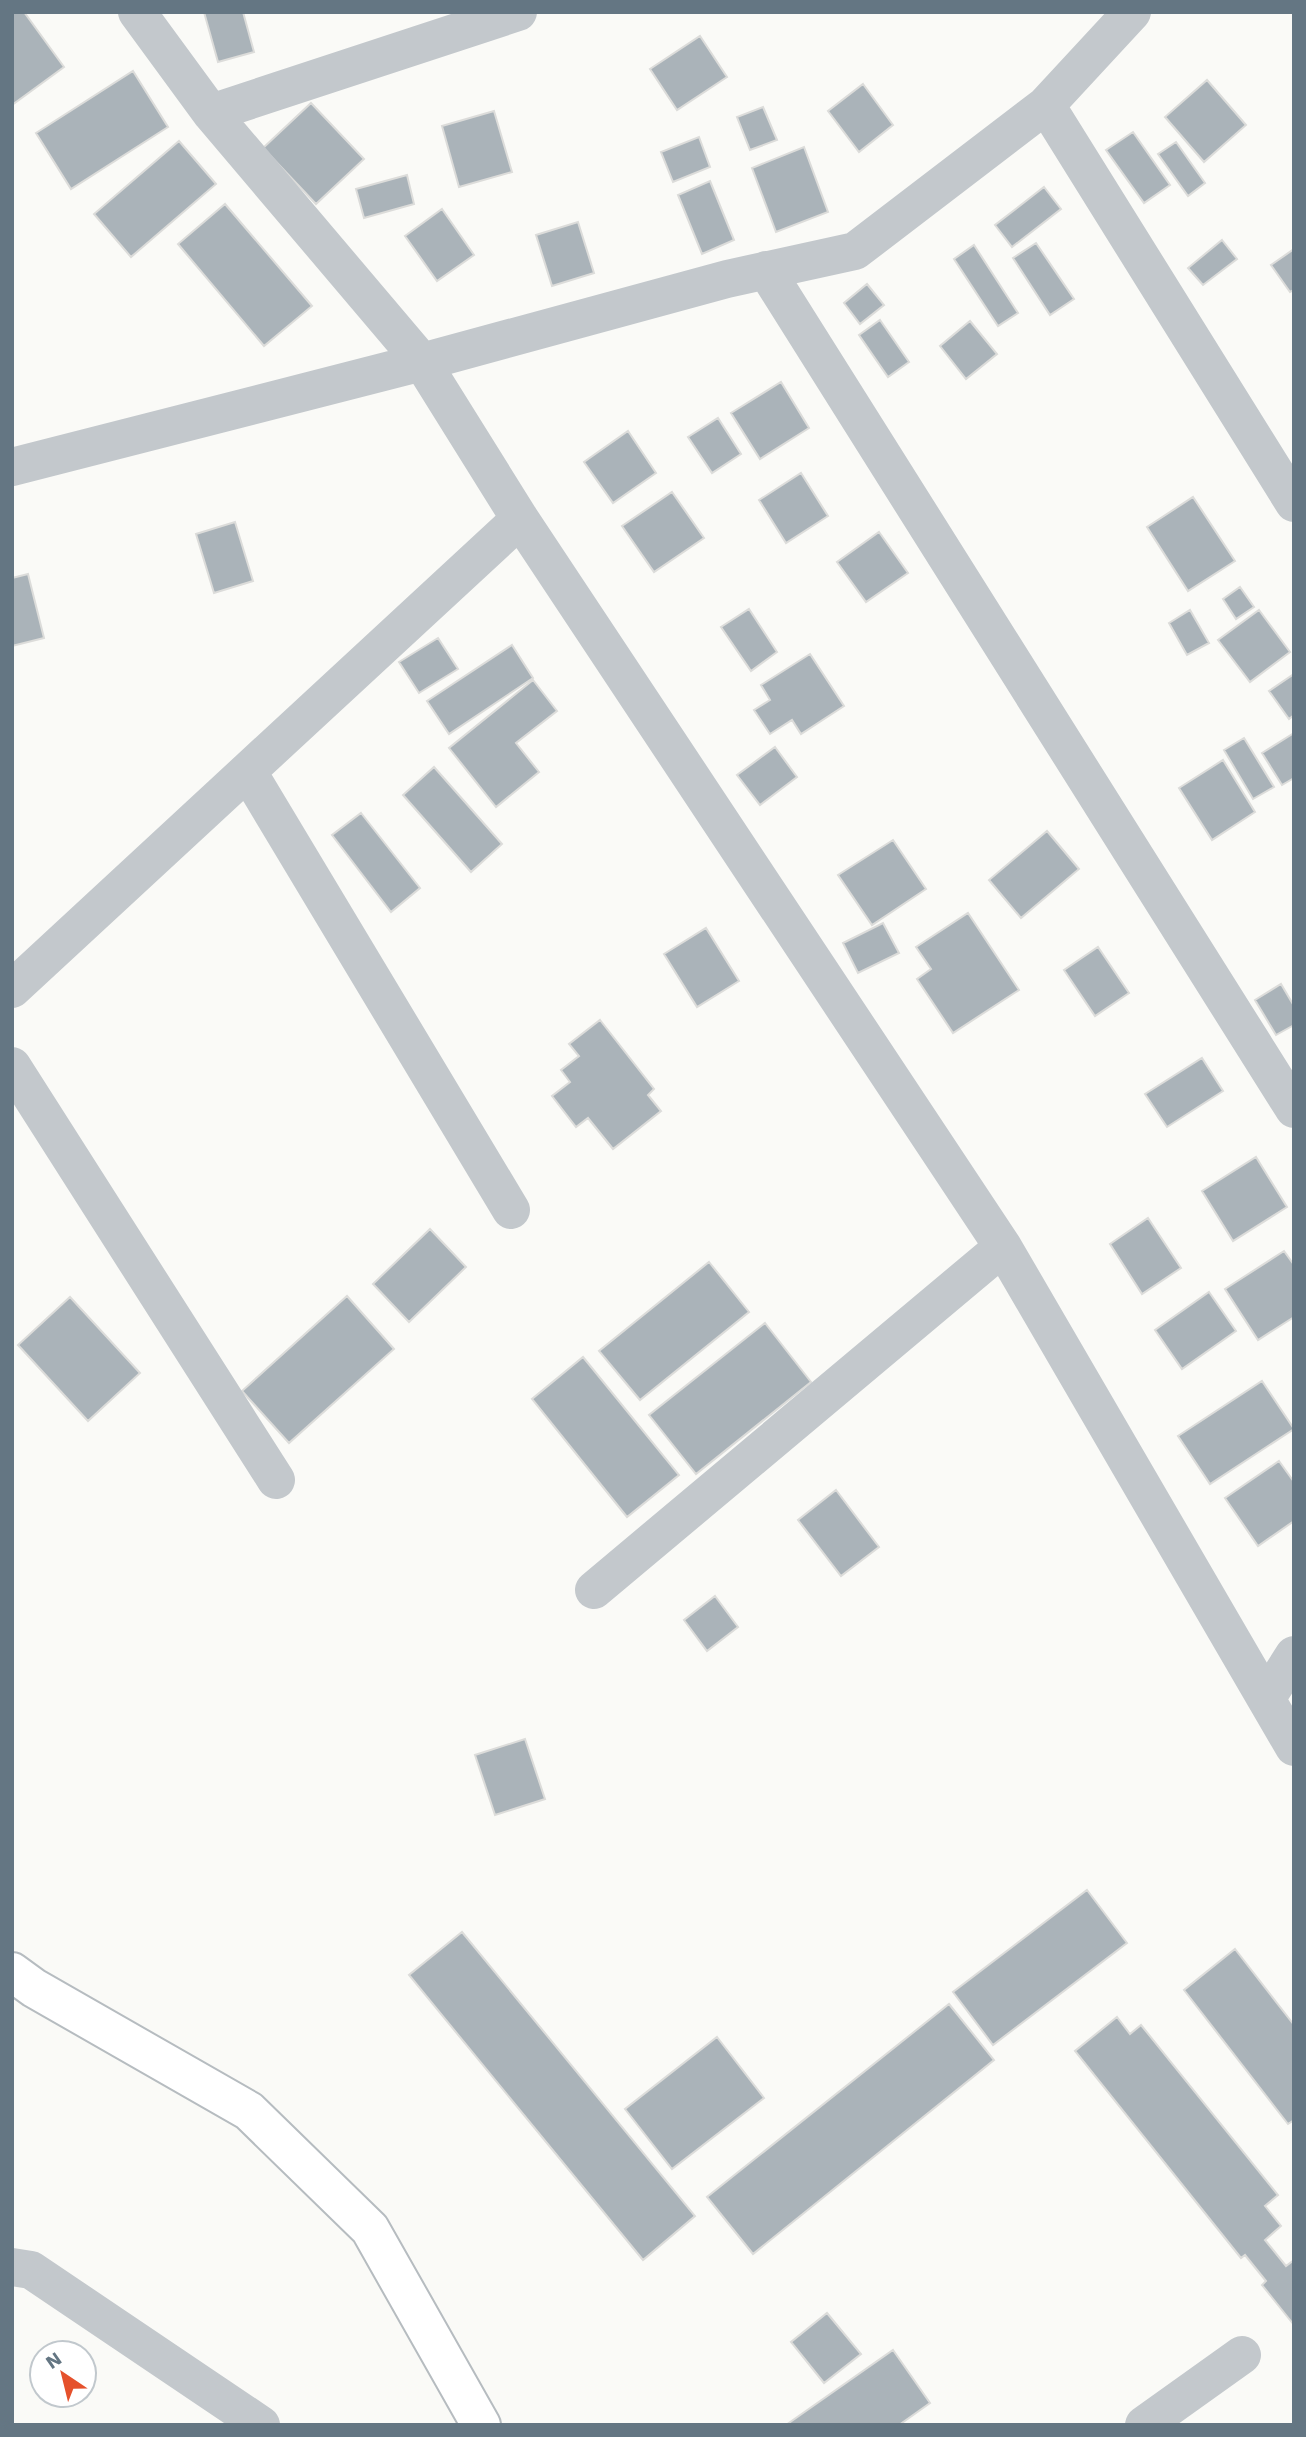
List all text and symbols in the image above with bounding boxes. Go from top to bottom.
north arrow [28,2339,98,2409]
text: N [41,2347,66,2374]

